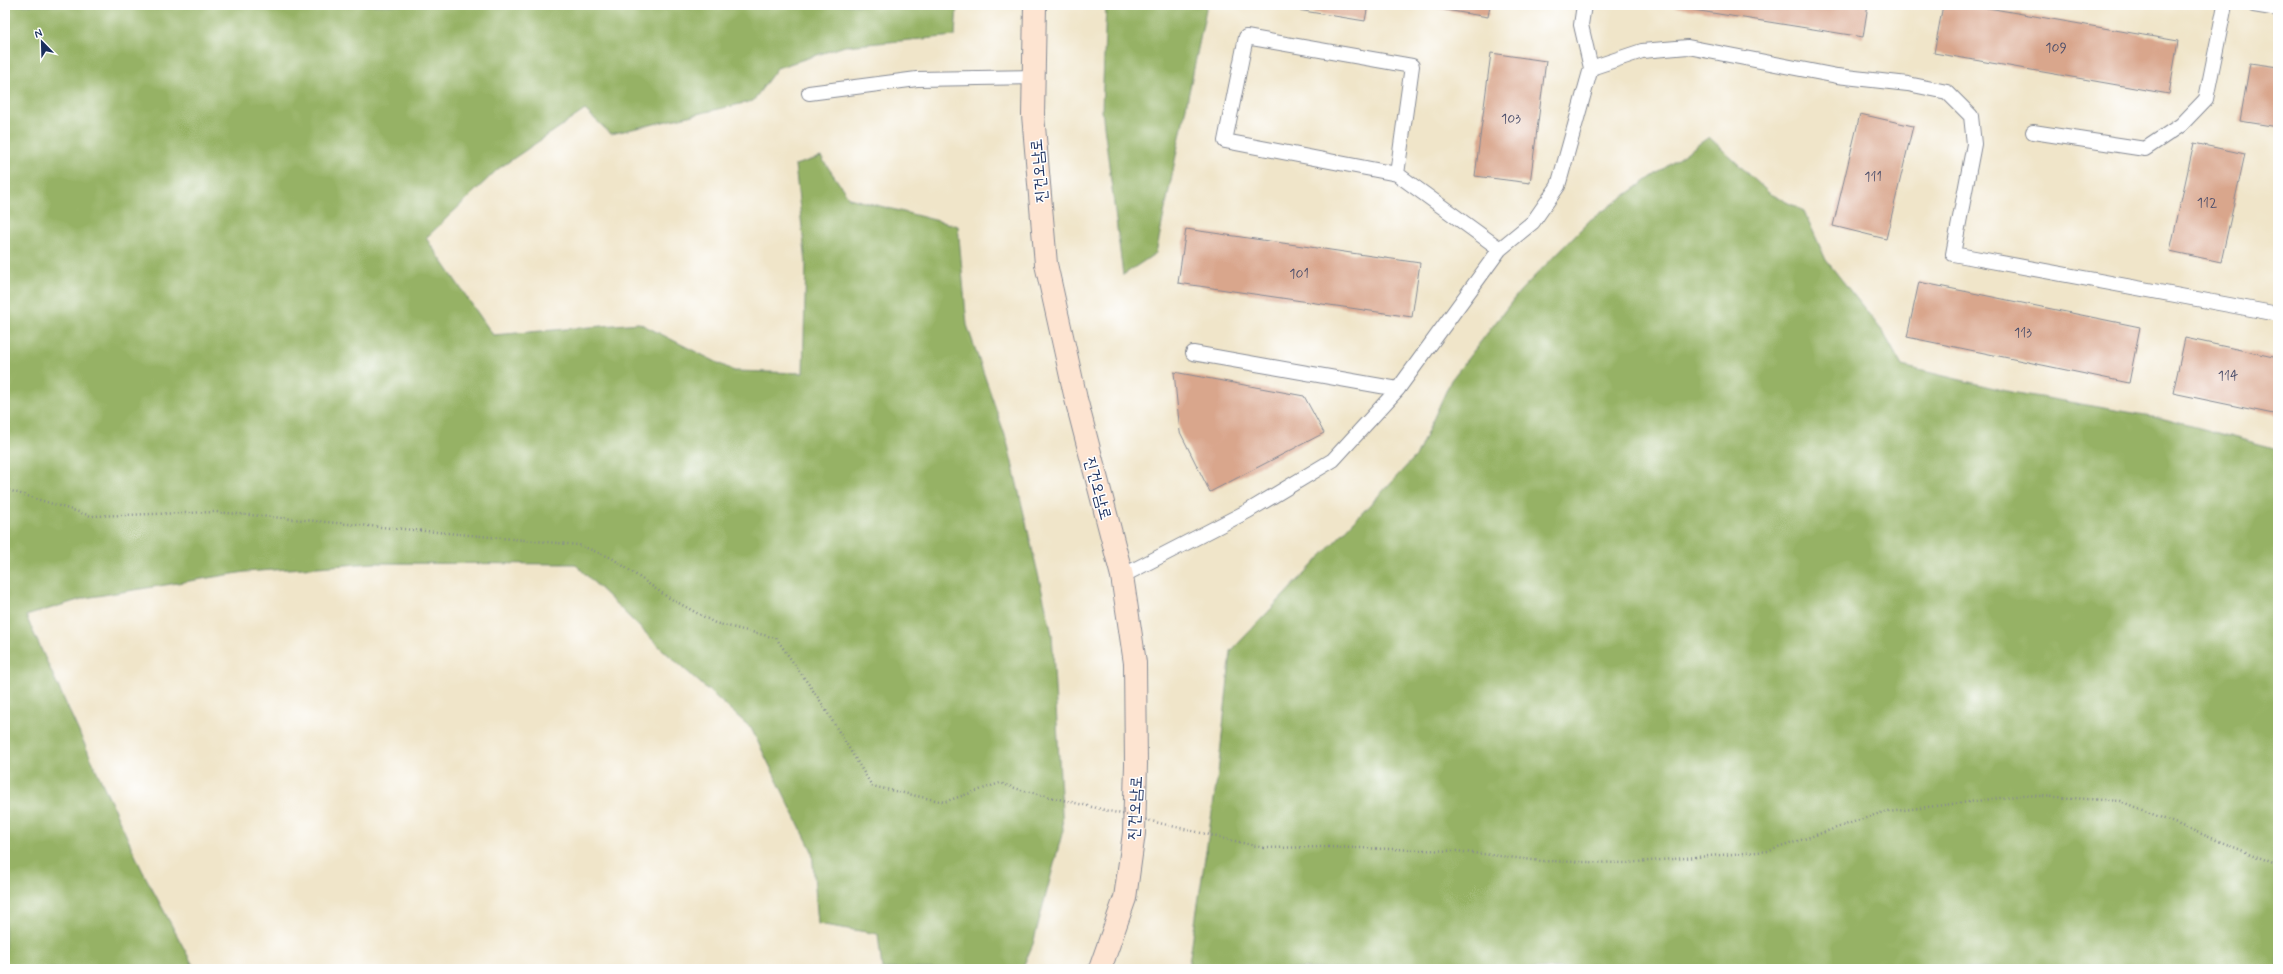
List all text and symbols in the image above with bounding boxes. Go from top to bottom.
north arrow [22,22,62,62]
text: N [32,26,45,42]
house number: 109 [2045,39,2067,57]
house number: 103 [1501,110,1521,128]
street label: 진건오남로 [1026,138,1053,204]
house number: 111 [1864,168,1882,186]
house number: 112 [2197,194,2217,212]
house number: 101 [1289,265,1309,283]
house number: 113 [2014,324,2032,342]
house number: 114 [2218,367,2238,385]
street label: 진건오남로 [1079,455,1116,522]
street label: 진건오남로 [1123,775,1148,841]

